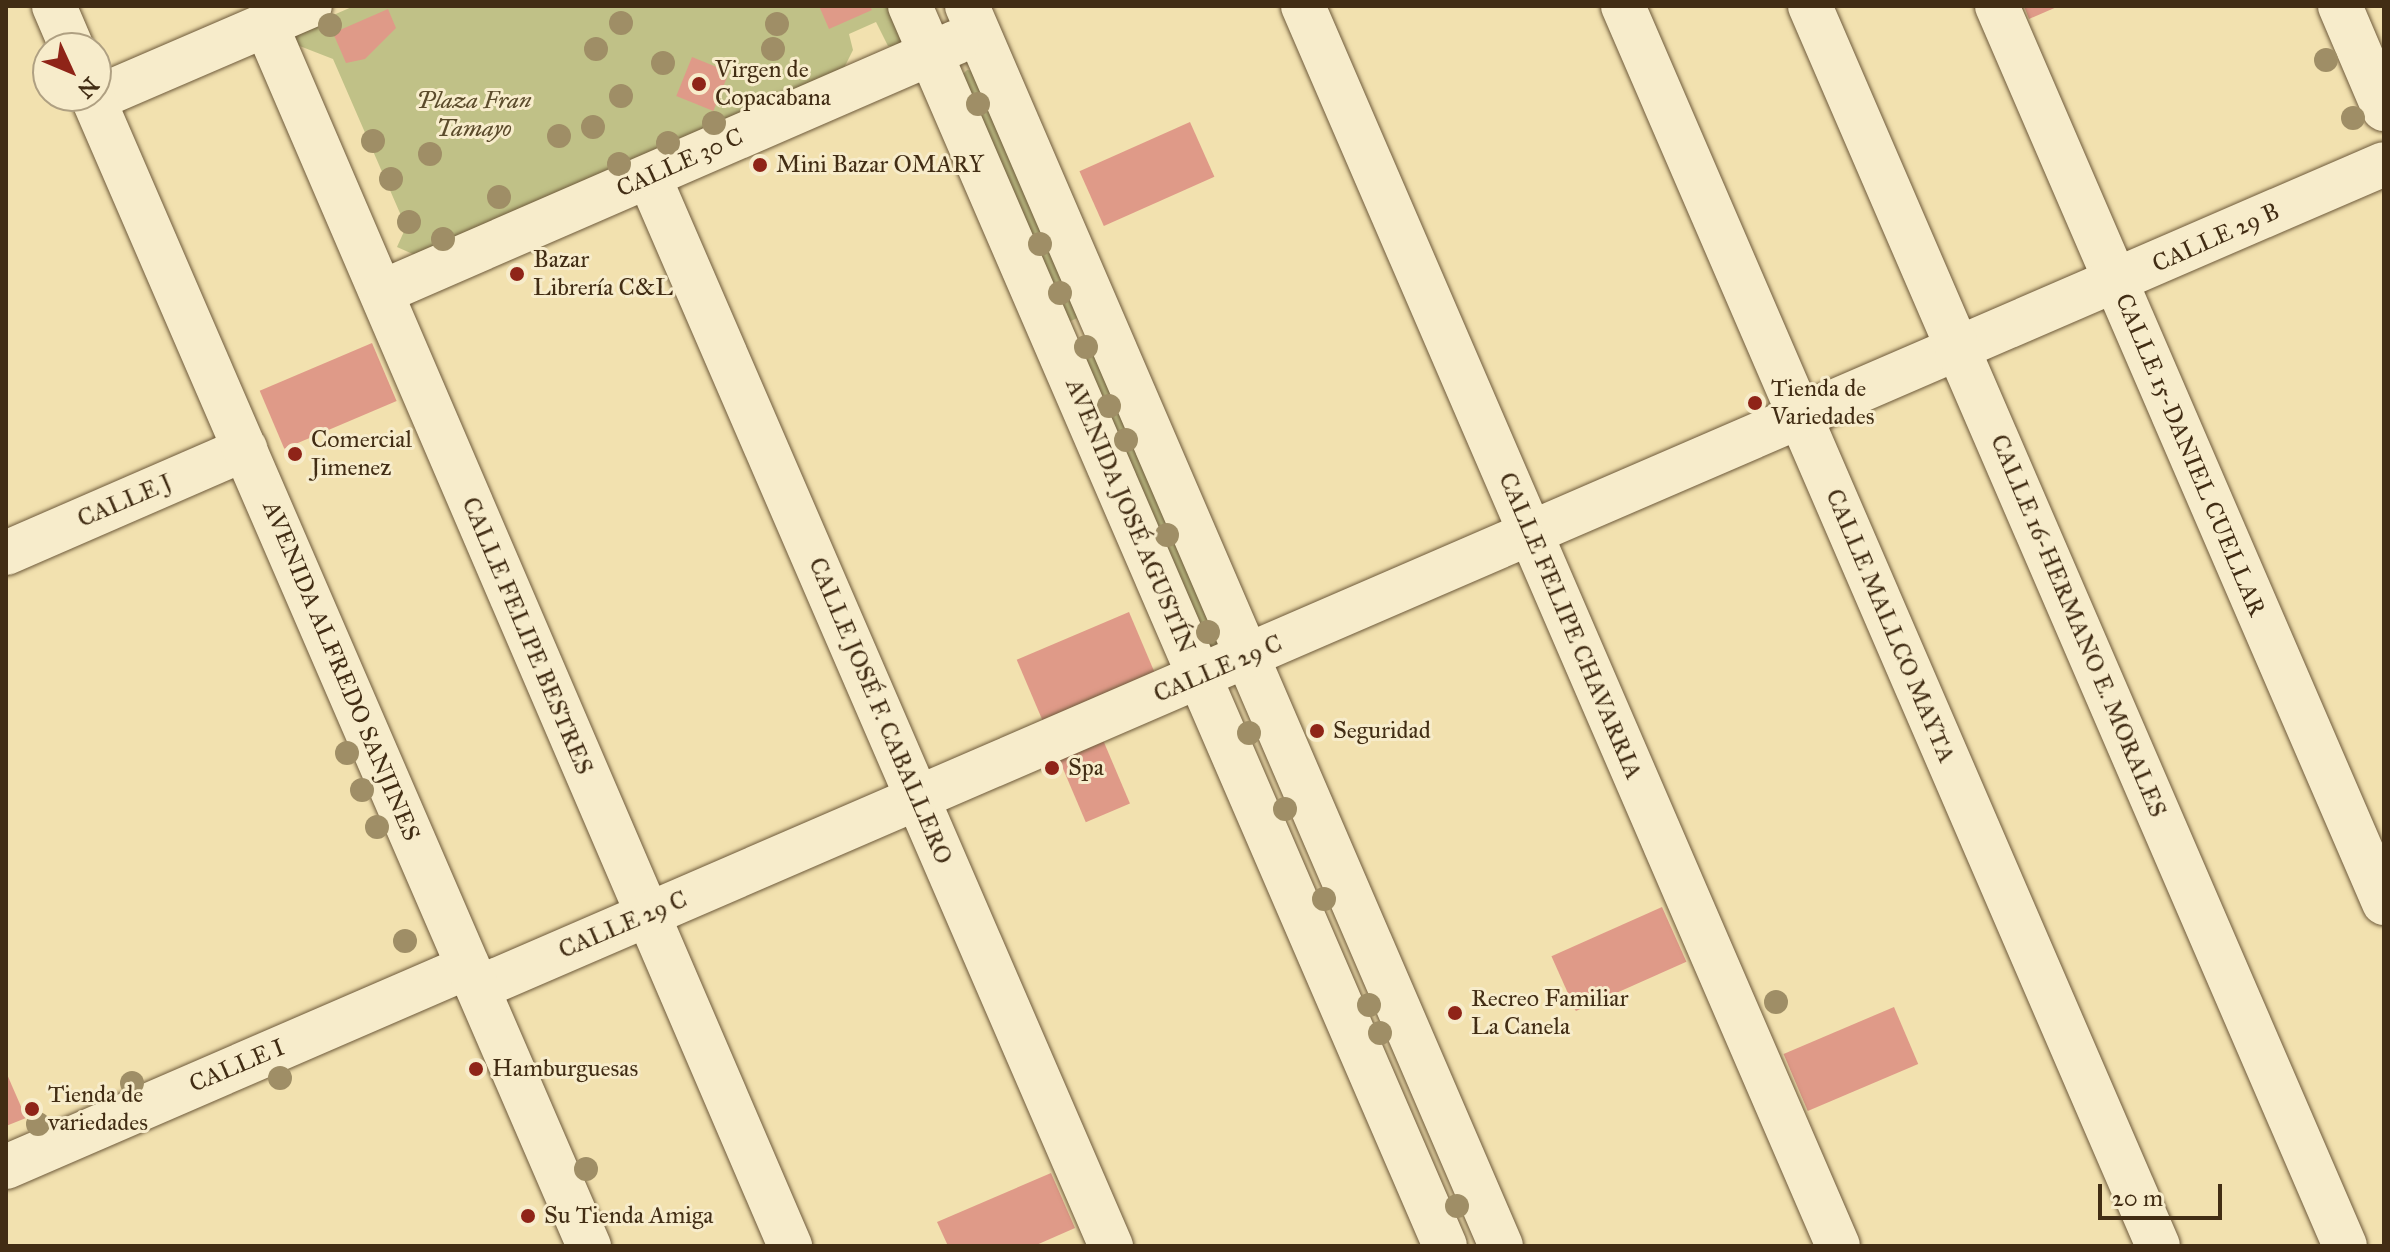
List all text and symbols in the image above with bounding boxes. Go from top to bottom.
north arrow [32,32,112,112]
place label: Virgen de Copacabana [715,56,831,112]
text: N [72,72,104,104]
marker: Virgen de Copacabana [690,75,708,93]
park label: Plaza Fran Tamayo [417,87,531,143]
street label: CALLE 30 C [612,122,748,204]
place label: Mini Bazar OMARY [776,151,984,179]
marker: Mini Bazar OMARY [751,156,769,174]
street label: CALLE 29 B [2148,197,2284,279]
place label: Bazar Librería C&L [533,246,673,302]
marker: Bazar Librería C&L [508,265,526,283]
street label: CALLE 15-DANIEL CUELLAR [2109,289,2271,621]
street label: AVENIDA JOSÉ AGUSTÍN [1059,374,1201,658]
place label: Tienda de Variedades [1771,375,1874,431]
marker: Tienda de Variedades [1746,394,1764,412]
place label: Comercial Jimenez [311,426,412,482]
street label: CALLE 16-HERMANO E. MORALES [1984,430,2172,822]
marker: Comercial Jimenez [286,445,304,463]
street label: CALLE J [73,468,177,534]
street label: CALLE FELIPE CHAVARRIA [1492,468,1648,784]
street label: CALLE MALLCO MAYTA [1819,485,1961,767]
street label: CALLE FELIPE BESTRES [455,493,599,779]
street label: AVENIDA ALFREDO SANJINES [256,497,426,845]
street label: CALLE JOSÉ F. CABALLERO [802,553,958,869]
street label: CALLE 29 C [1150,629,1286,709]
place label: Seguridad [1333,717,1431,745]
marker: Seguridad [1308,722,1326,740]
place label: Spa [1068,754,1104,782]
marker: Spa [1043,759,1061,777]
street label: CALLE 29 C [555,885,691,965]
place label: Recreo Familiar La Canela [1471,985,1628,1041]
marker: Recreo Familiar La Canela [1446,1004,1464,1022]
street label: CALLE I [185,1033,289,1099]
place label: Hamburguesas [492,1055,638,1083]
marker: Hamburguesas [467,1060,485,1078]
place label: Tienda de variedades [48,1081,148,1137]
marker: Tienda de variedades [23,1100,41,1118]
scale bar [2102,1168,2226,1218]
text: 20 m [2112,1183,2163,1213]
place label: Su Tienda Amiga [544,1202,713,1230]
marker: Su Tienda Amiga [519,1207,537,1225]

